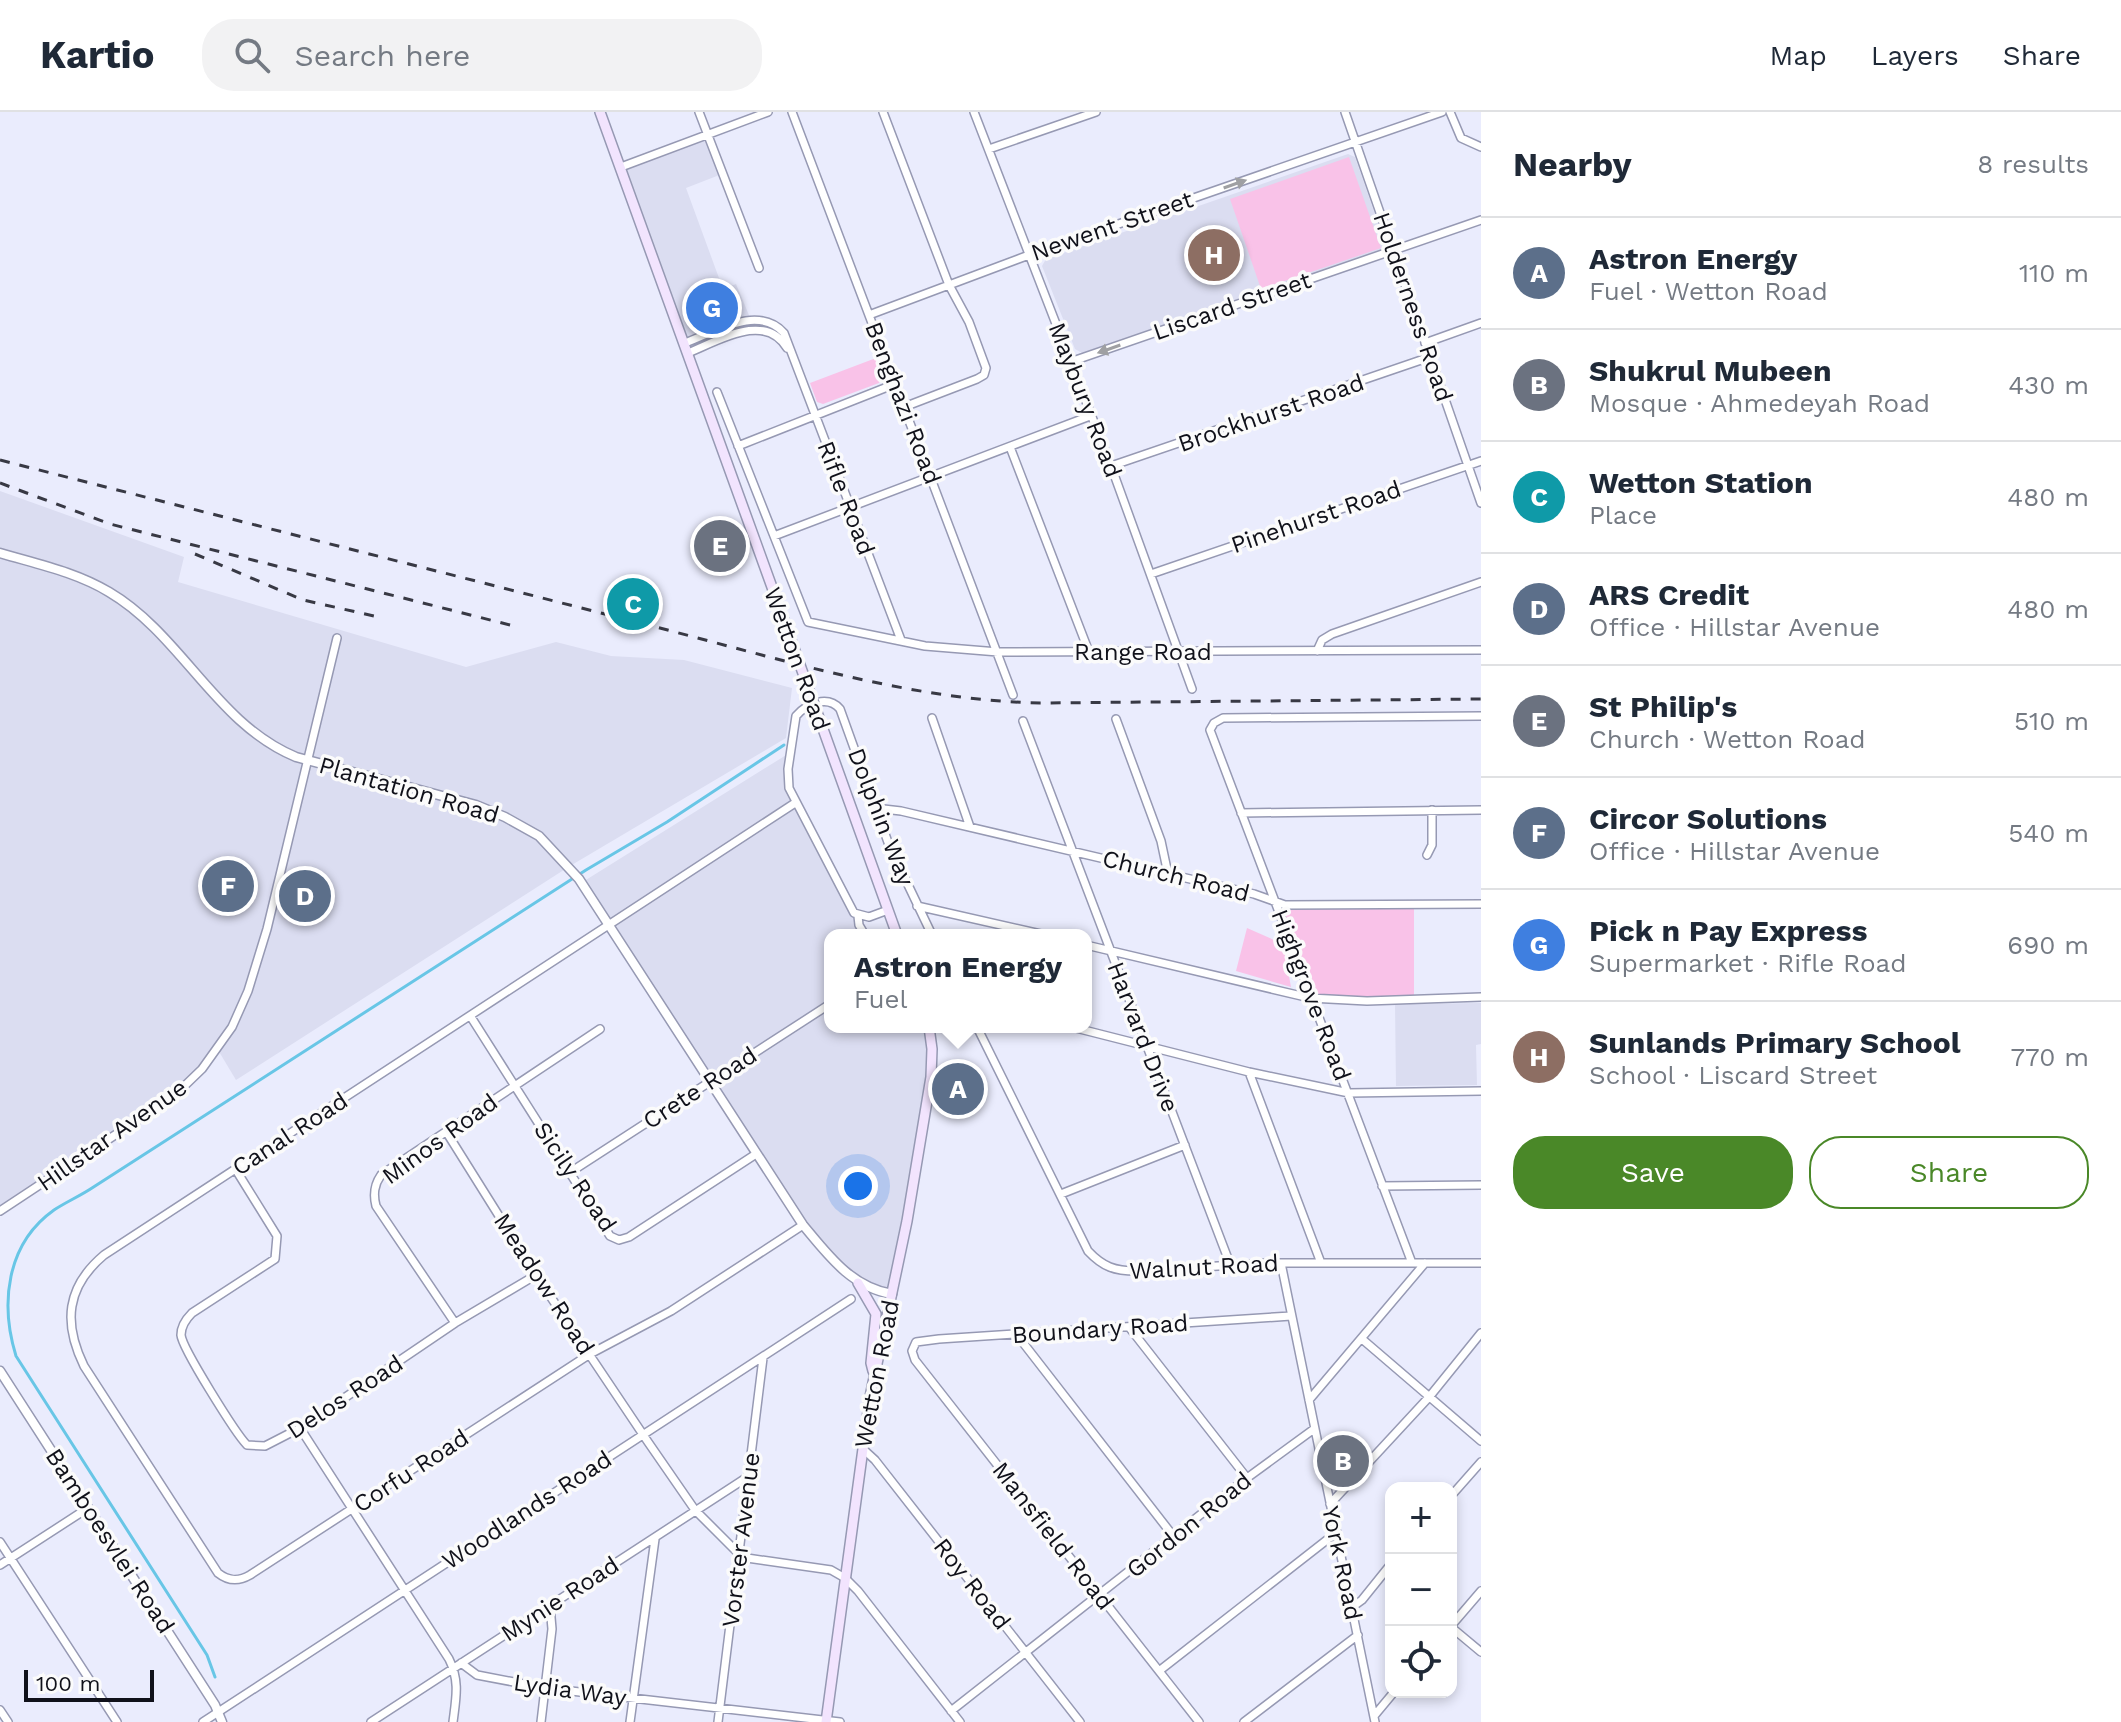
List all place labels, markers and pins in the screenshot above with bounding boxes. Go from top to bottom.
pin: H [1188,225,1240,285]
pin: G [686,278,738,338]
pin: E [694,516,746,576]
pin: C [607,574,659,634]
pin: F [202,856,254,916]
pin: D [279,866,331,926]
pin: A [932,1059,984,1119]
pin: B [1317,1431,1369,1491]

